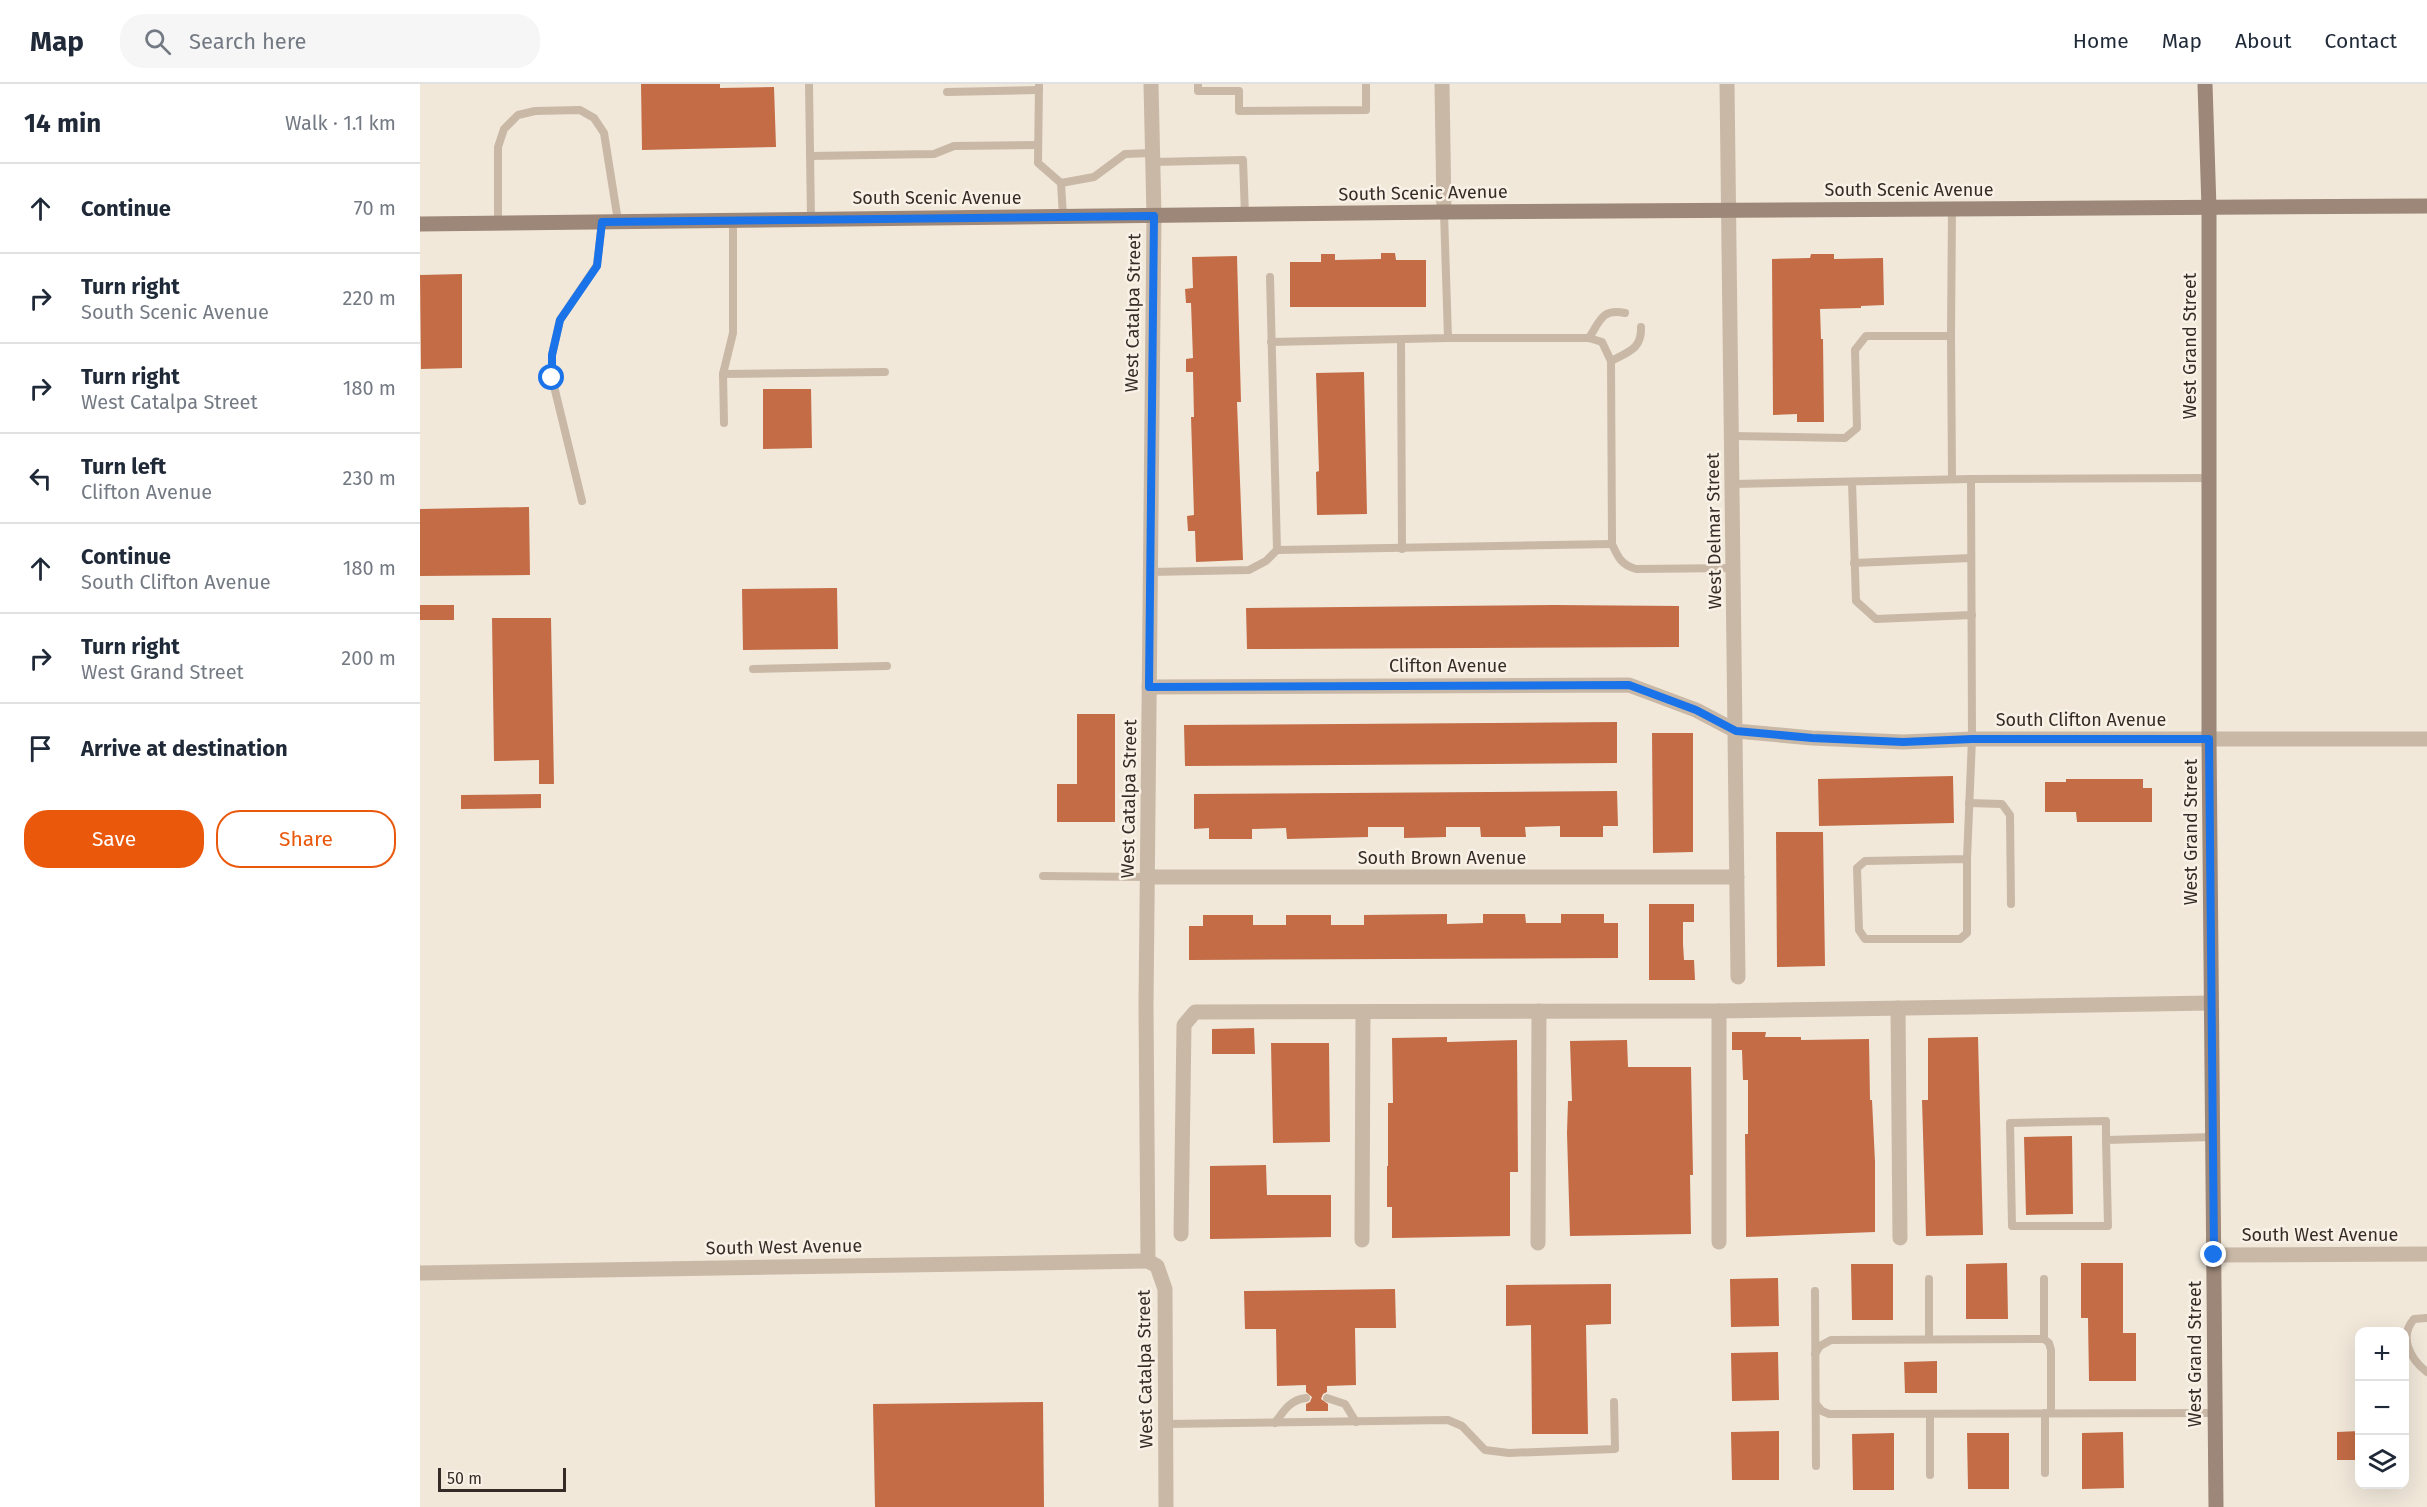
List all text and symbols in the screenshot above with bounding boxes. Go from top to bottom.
search box [120,14,540,68]
text: Map [30,25,84,58]
icon: search [141,25,174,58]
text: Search here [189,28,307,55]
text: Home [2073,28,2129,54]
text: Map [2162,28,2202,54]
text: About [2235,28,2292,54]
text: Contact [2325,28,2397,54]
text: 14 min [24,108,101,139]
text: Walk · 1.1 km [285,111,396,135]
street label: South Scenic Avenue [1824,179,1994,201]
street label: South Scenic Avenue [1338,181,1508,205]
street label: South Scenic Avenue [852,187,1022,209]
icon: ahead [24,192,57,225]
text: Continue [81,195,171,222]
text: 70 m [354,196,396,220]
street label: West Catalpa Street [1121,233,1145,393]
street label: West Grand Street [2179,272,2201,419]
text: Turn right [81,273,180,300]
icon: right [24,282,57,315]
text: 220 m [343,286,396,310]
text: South Scenic Avenue [81,300,269,324]
text: Turn right [81,363,180,390]
route start [538,364,564,390]
icon: right [24,372,57,405]
text: 180 m [343,376,396,400]
text: West Catalpa Street [81,390,258,414]
street label: West Delmar Street [1702,452,1726,609]
text: Turn left [81,453,166,480]
icon: left [24,462,57,495]
text: 230 m [343,466,396,490]
text: Clifton Avenue [81,480,212,504]
text: Continue [81,543,171,570]
icon: ahead [24,552,57,585]
text: 180 m [343,556,396,580]
text: South Clifton Avenue [81,570,271,594]
text: Turn right [81,633,180,660]
icon: right [24,642,57,675]
text: 200 m [341,646,396,670]
street label: Clifton Avenue [1389,655,1507,677]
text: West Grand Street [81,660,244,684]
street label: South Clifton Avenue [1996,709,2166,731]
street label: West Catalpa Street [1117,719,1141,879]
icon: arrive [24,732,57,765]
text: Arrive at destination [81,735,288,762]
street label: West Grand Street [2180,758,2202,905]
button: Save [24,810,204,868]
button: Share [216,810,396,868]
street label: South Brown Avenue [1358,847,1526,869]
street label: South West Avenue [2242,1224,2398,1246]
street label: South West Avenue [706,1235,862,1259]
route end [2200,1241,2226,1267]
street label: West Grand Street [2184,1280,2206,1427]
street label: West Catalpa Street [1133,1289,1157,1449]
map controls [2355,1327,2409,1489]
button: + [2355,1327,2409,1381]
button: − [2355,1381,2409,1435]
button: layers [2355,1435,2409,1489]
scale bar [438,1465,566,1492]
text: 50 m [447,1469,482,1488]

